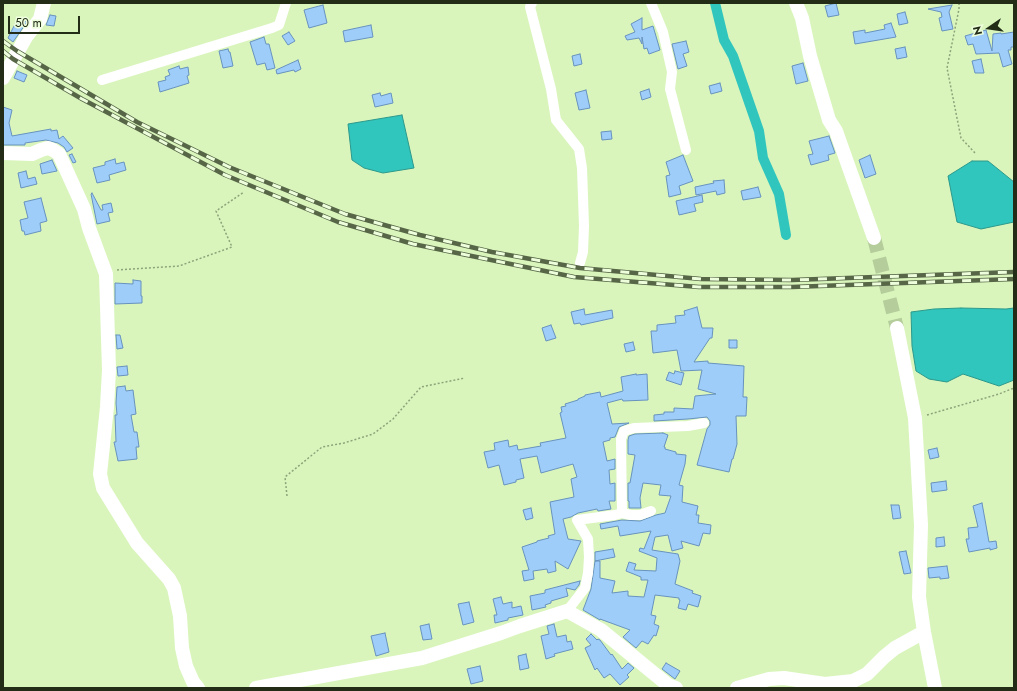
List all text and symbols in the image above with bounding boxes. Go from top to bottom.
scale bar [10,8,82,34]
north arrow [969,8,1009,48]
text: 50 m [15,14,42,32]
text: N [969,25,986,37]

